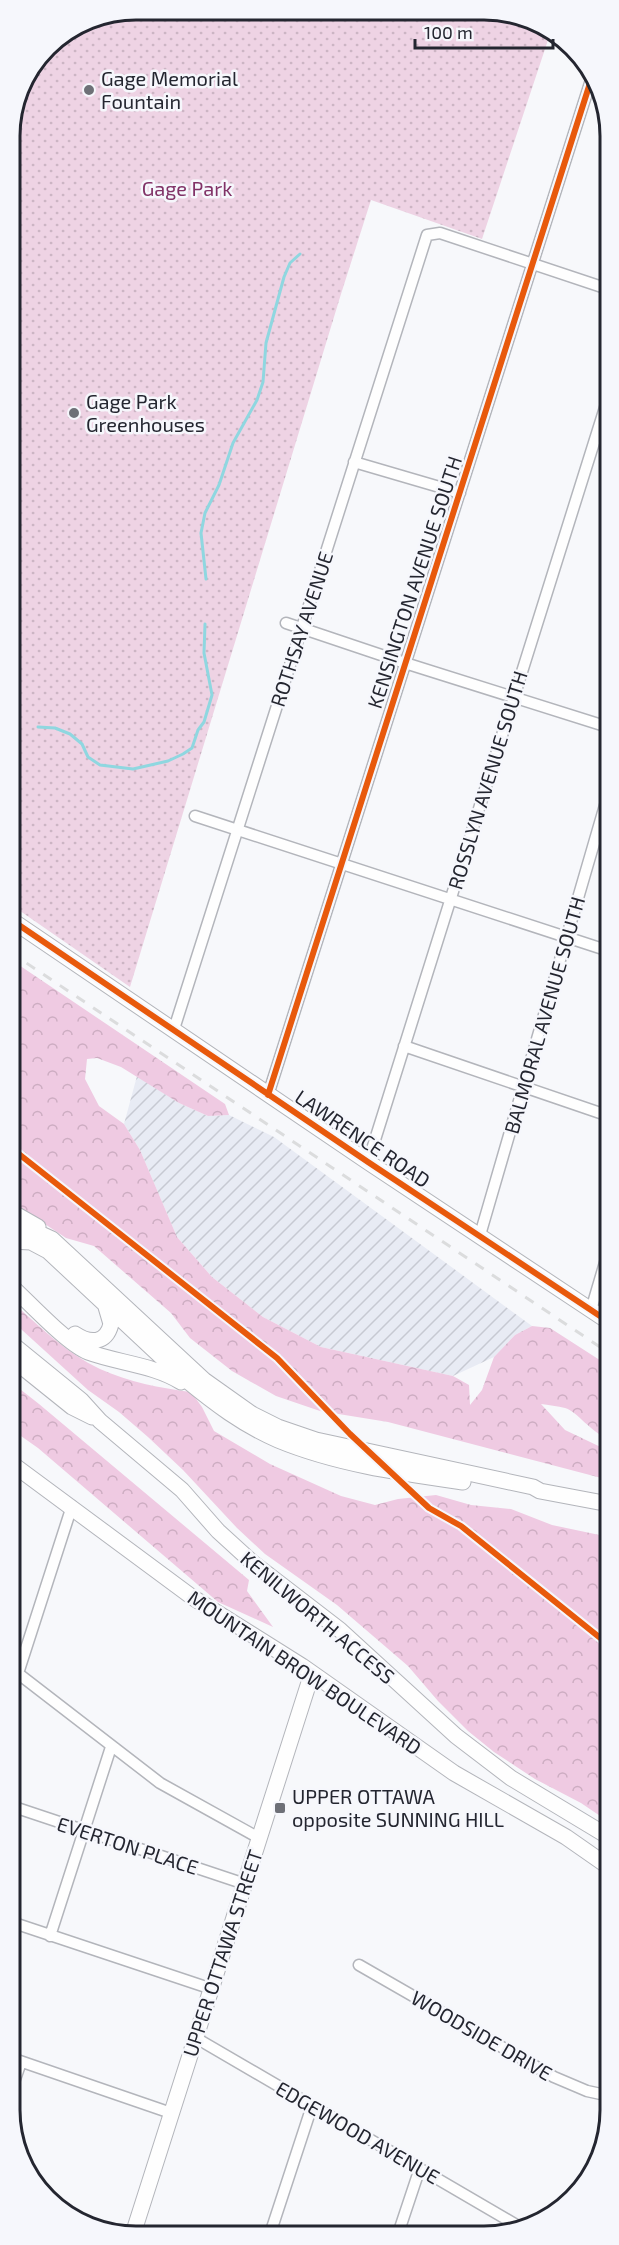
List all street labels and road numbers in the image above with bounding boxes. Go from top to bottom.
street label: KENSINGTON AVENUE SOUTH [362,453,466,711]
street label: ROTHSAY AVENUE [265,548,337,710]
street label: ROSSLYN AVENUE SOUTH [442,668,532,892]
street label: BALMORAL AVENUE SOUTH [499,894,589,1136]
street label: LAWRENCE ROAD [291,1084,435,1192]
street label: KENILWORTH ACCESS [236,1546,400,1688]
street label: MOUNTAIN BROW BOULEVARD [184,1585,426,1759]
street label: EVERTON PLACE [54,1811,202,1879]
street label: UPPER OTTAWA STREET [177,1846,267,2060]
street label: WOODSIDE DRIVE [407,1985,557,2085]
street label: EDGEWOOD AVENUE [272,2075,444,2189]

